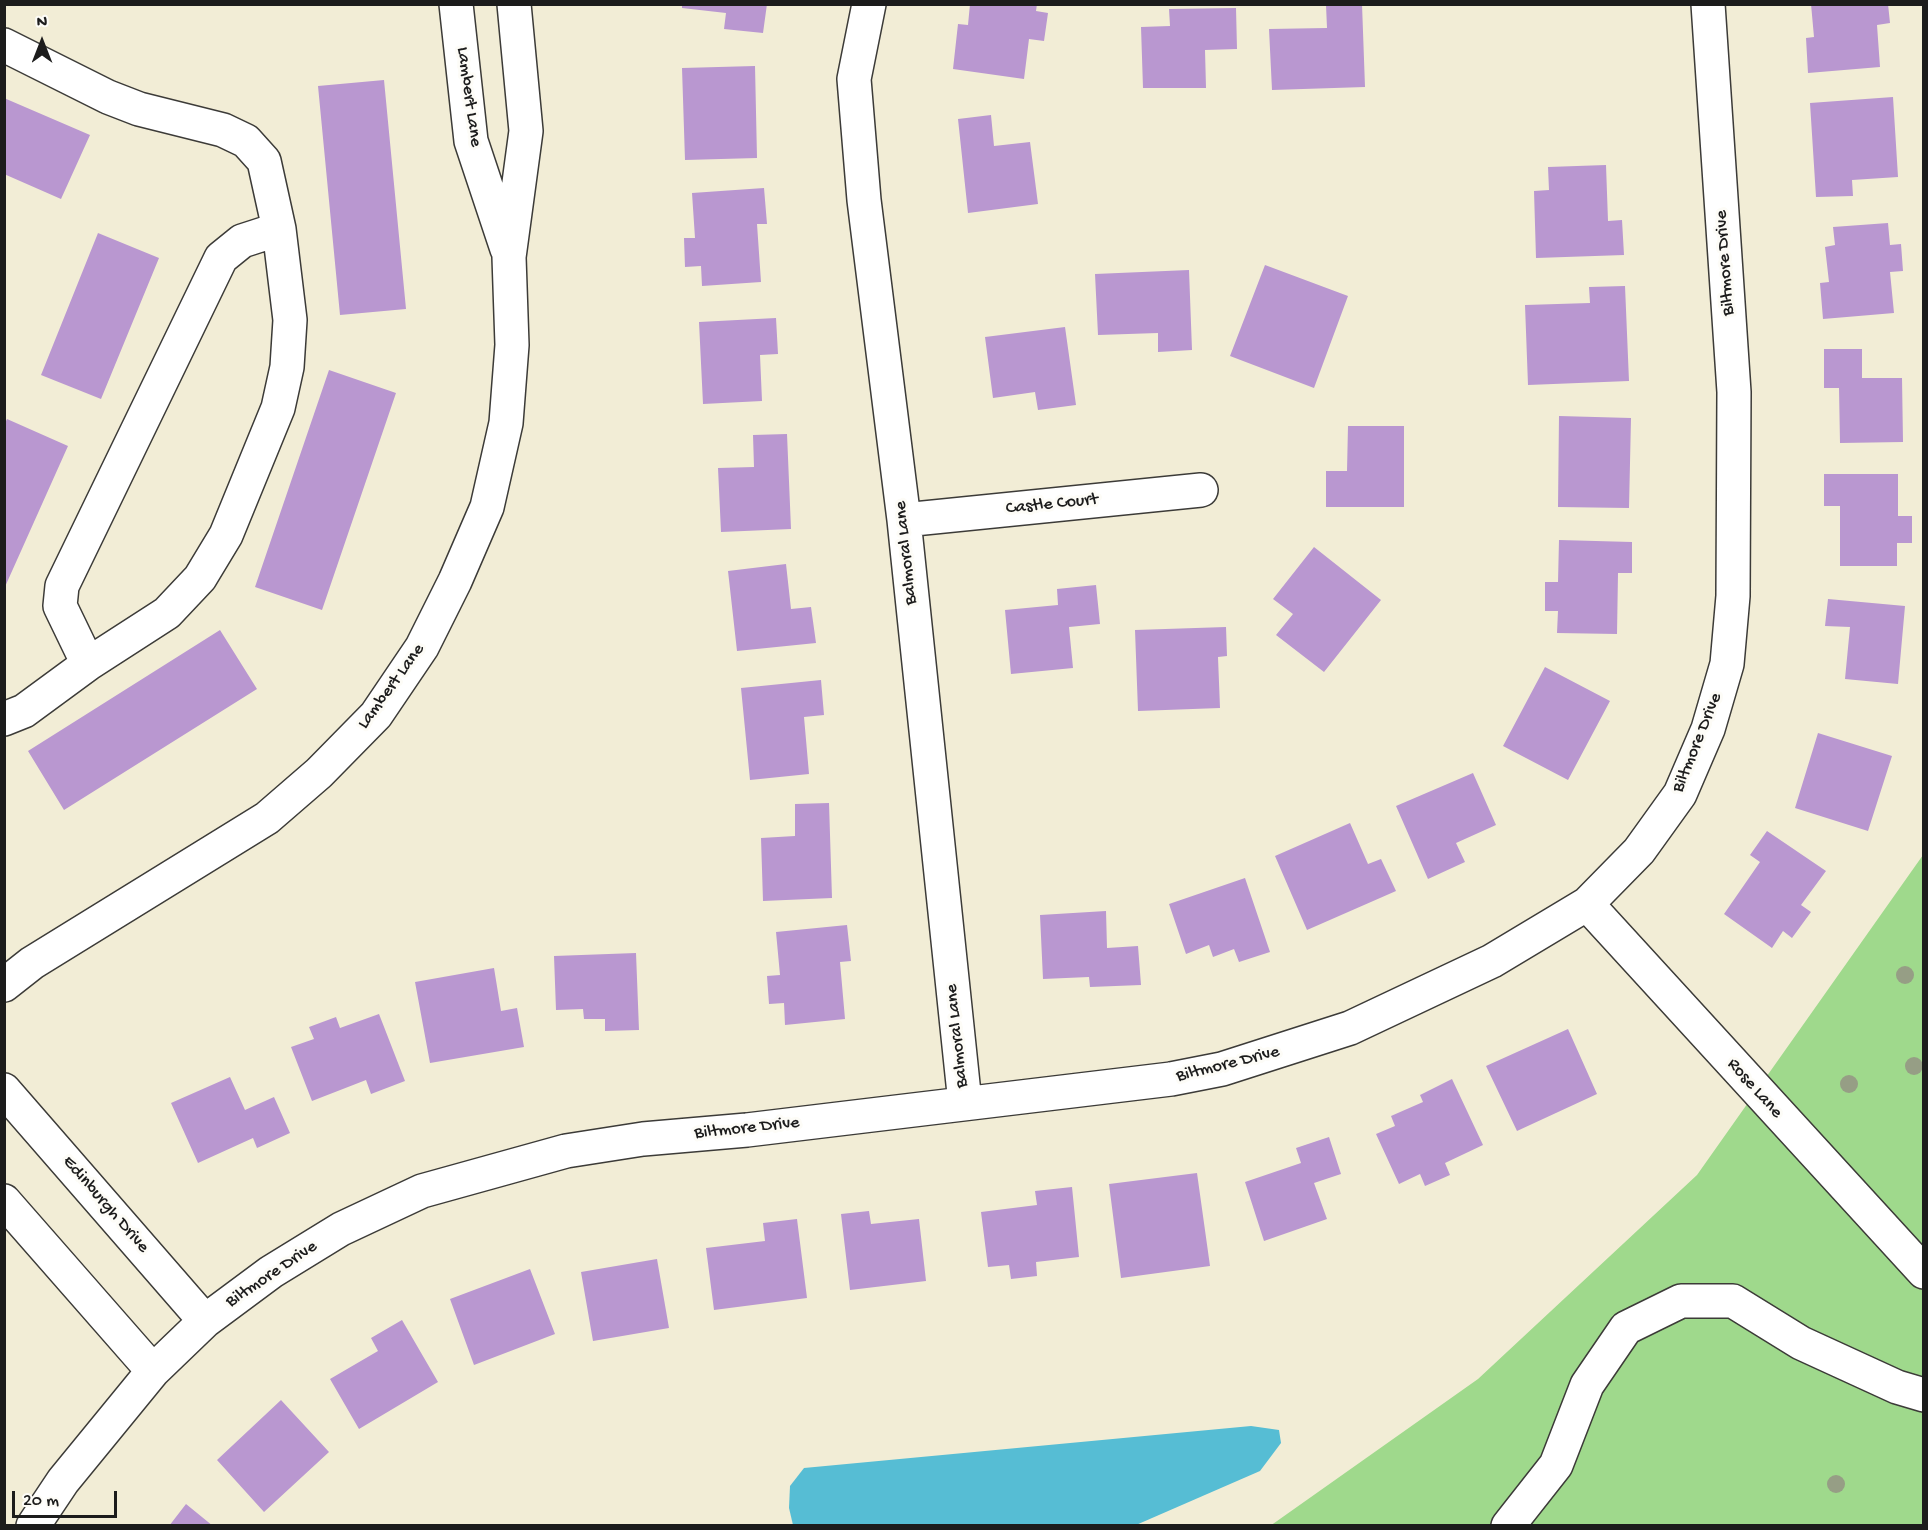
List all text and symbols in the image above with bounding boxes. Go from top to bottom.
north arrow [12,12,72,72]
text: N [37,14,47,33]
street label: Lambert Lane [450,46,486,148]
street label: Biltmore Drive [1712,210,1740,316]
street label: Castle Court [1005,489,1099,521]
street label: Balmoral Lane [891,500,923,606]
street label: Lambert Lane [354,640,430,734]
street label: Biltmore Drive [1668,690,1728,796]
street label: Balmoral Lane [942,983,974,1089]
street label: Biltmore Drive [1174,1042,1282,1088]
street label: Rose Lane [1721,1055,1787,1123]
street label: Biltmore Drive [693,1113,801,1145]
street label: Edinburgh Drive [57,1152,153,1258]
street label: Biltmore Drive [222,1236,322,1314]
scale bar [15,1479,120,1517]
text: 20 m [23,1491,59,1512]

